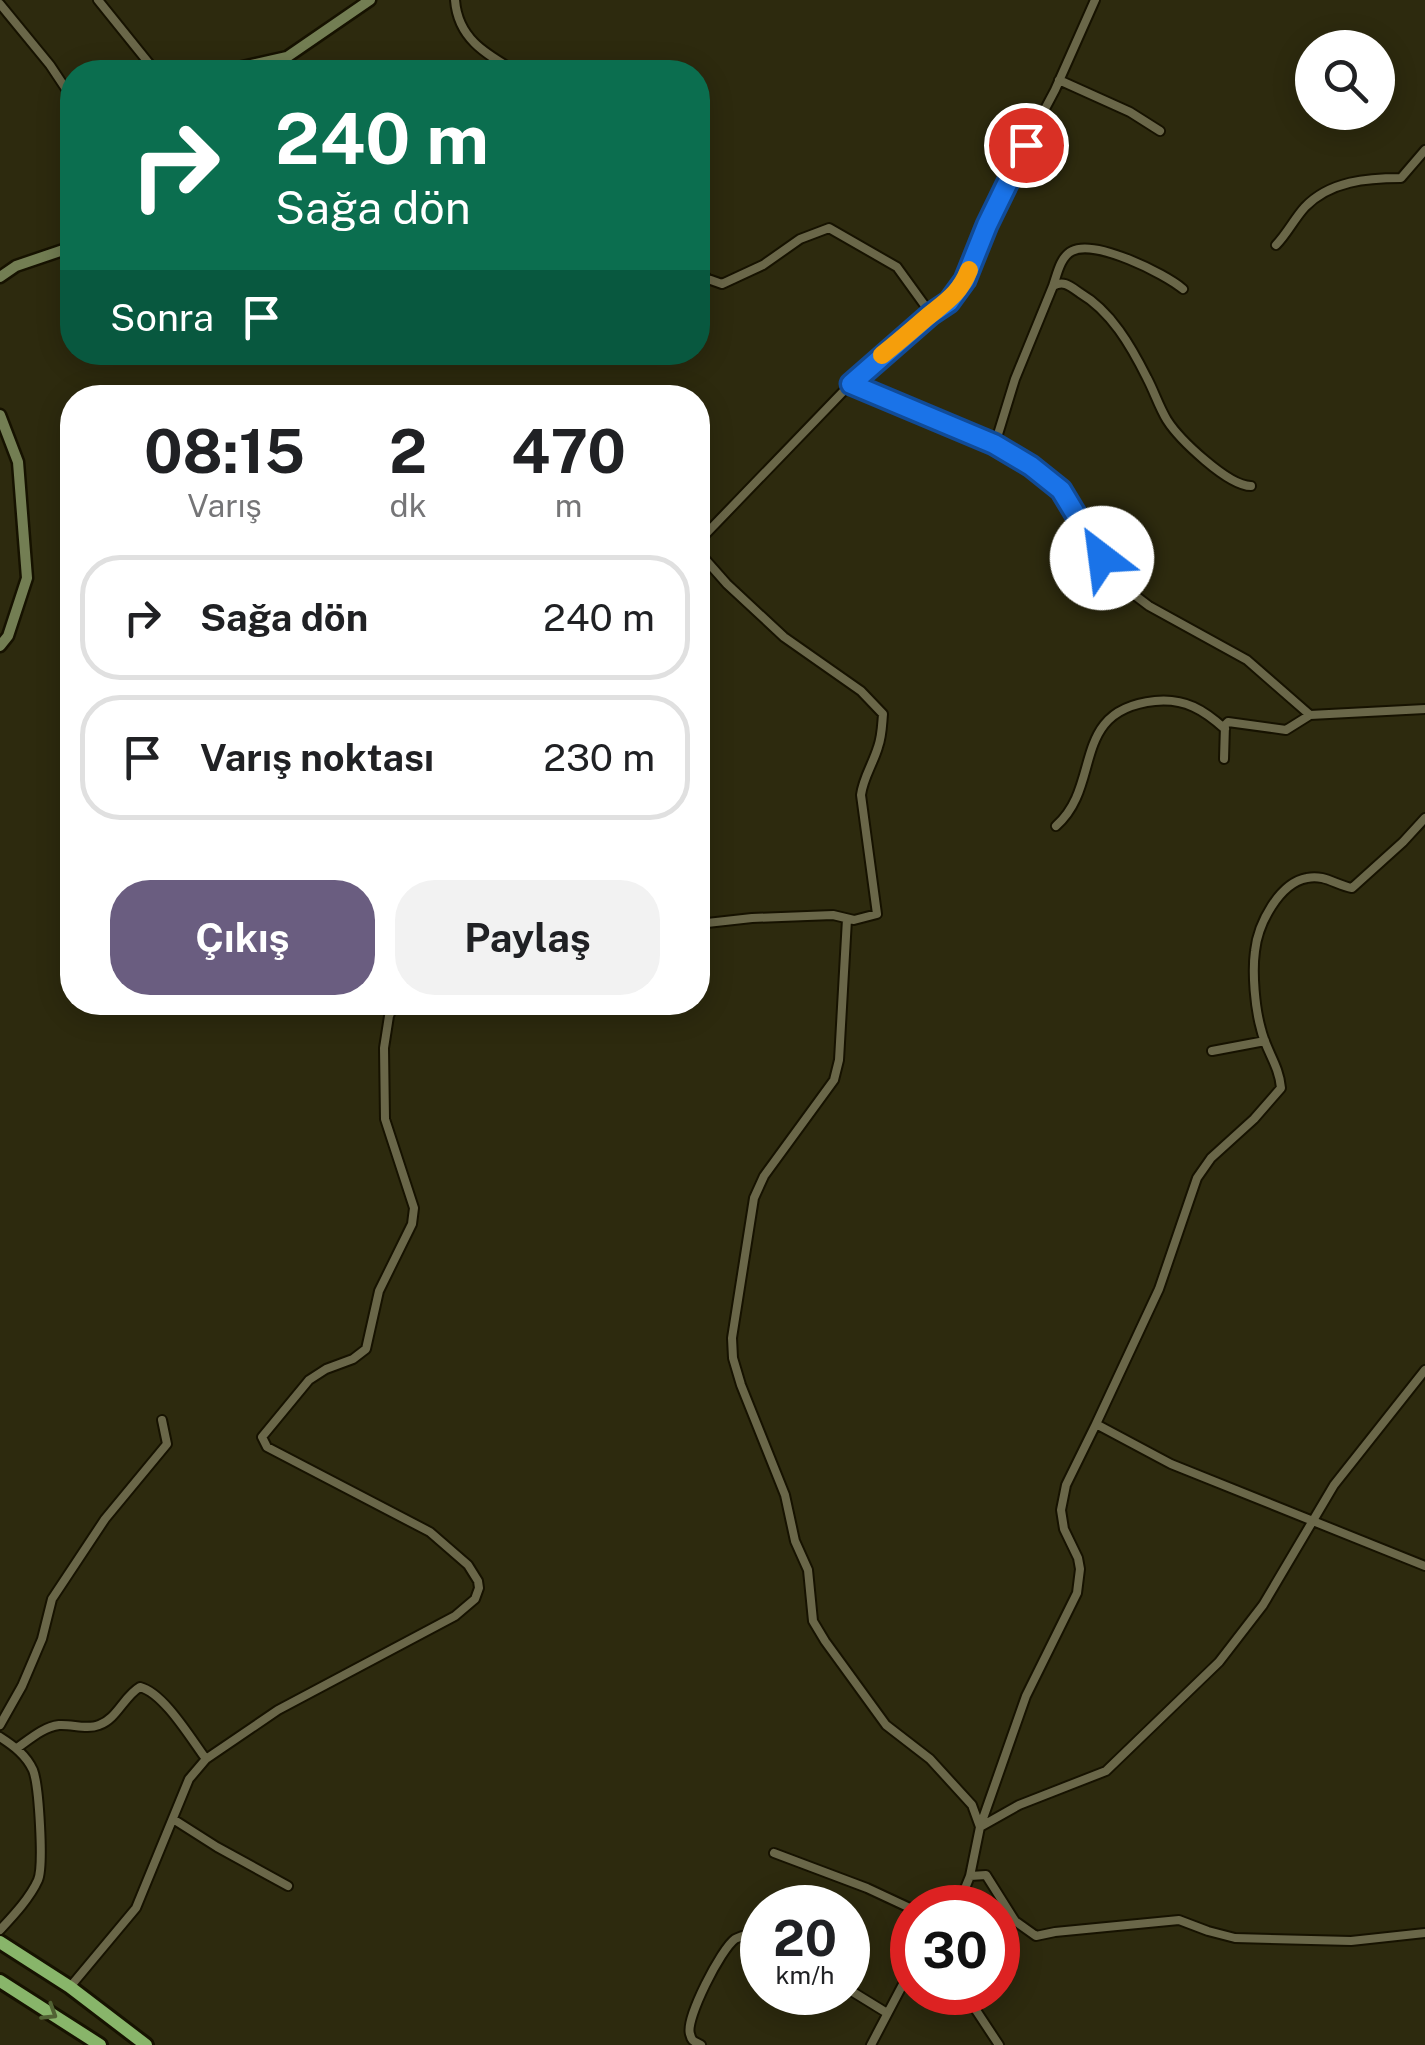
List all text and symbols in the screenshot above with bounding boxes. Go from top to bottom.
map controls [1295,30,1395,130]
button: search [1295,30,1395,130]
text: 240 m [275,97,489,180]
icon: right [110,100,240,230]
pin [984,103,1069,188]
icon: arrive [999,118,1054,173]
text: Sağa dön [275,181,471,234]
icon: arrive [234,290,289,345]
text: Sonra [110,295,214,340]
text: 08:15 [144,416,305,487]
text: 2 [389,416,427,487]
text: 470 [511,416,626,487]
text: Varış [187,487,262,524]
text: dk [389,487,427,524]
text: m [555,487,582,524]
position arrow [1050,506,1154,610]
icon: right [115,590,170,645]
text: Sağa dön [200,595,368,640]
text: 240 m [543,595,655,640]
icon: arrive [115,730,170,785]
text: Varış noktası [200,735,434,780]
text: 230 m [543,735,655,780]
button: Çıkış [110,880,375,995]
button: Paylaş [395,880,660,995]
speed limit sign: 30 [890,1885,1020,2015]
text: 20 [773,1908,837,1967]
text: km/h [776,1960,834,1990]
one-way arrow [39,2001,57,2020]

